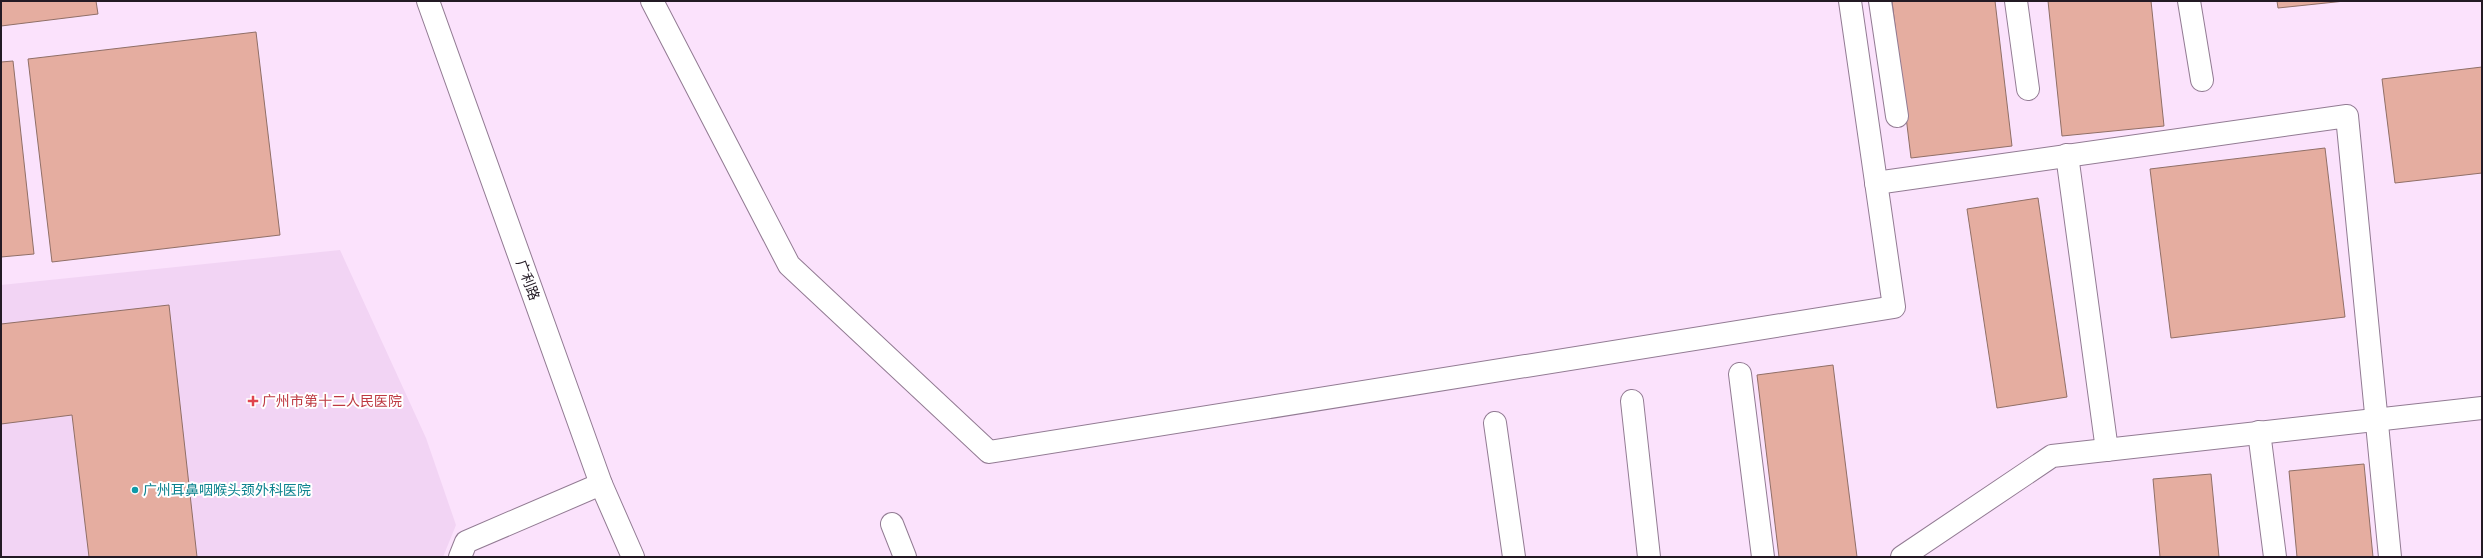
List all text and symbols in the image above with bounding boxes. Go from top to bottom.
street label: 广利路 [512,257,544,303]
place label: 广州市第十二人民医院 [262,392,402,410]
marker: 广州市第十二人民医院 [247,395,259,407]
place label: 广州耳鼻咽喉头颈外科医院 [143,481,311,499]
marker: 广州耳鼻咽喉头颈外科医院 [130,485,140,495]

